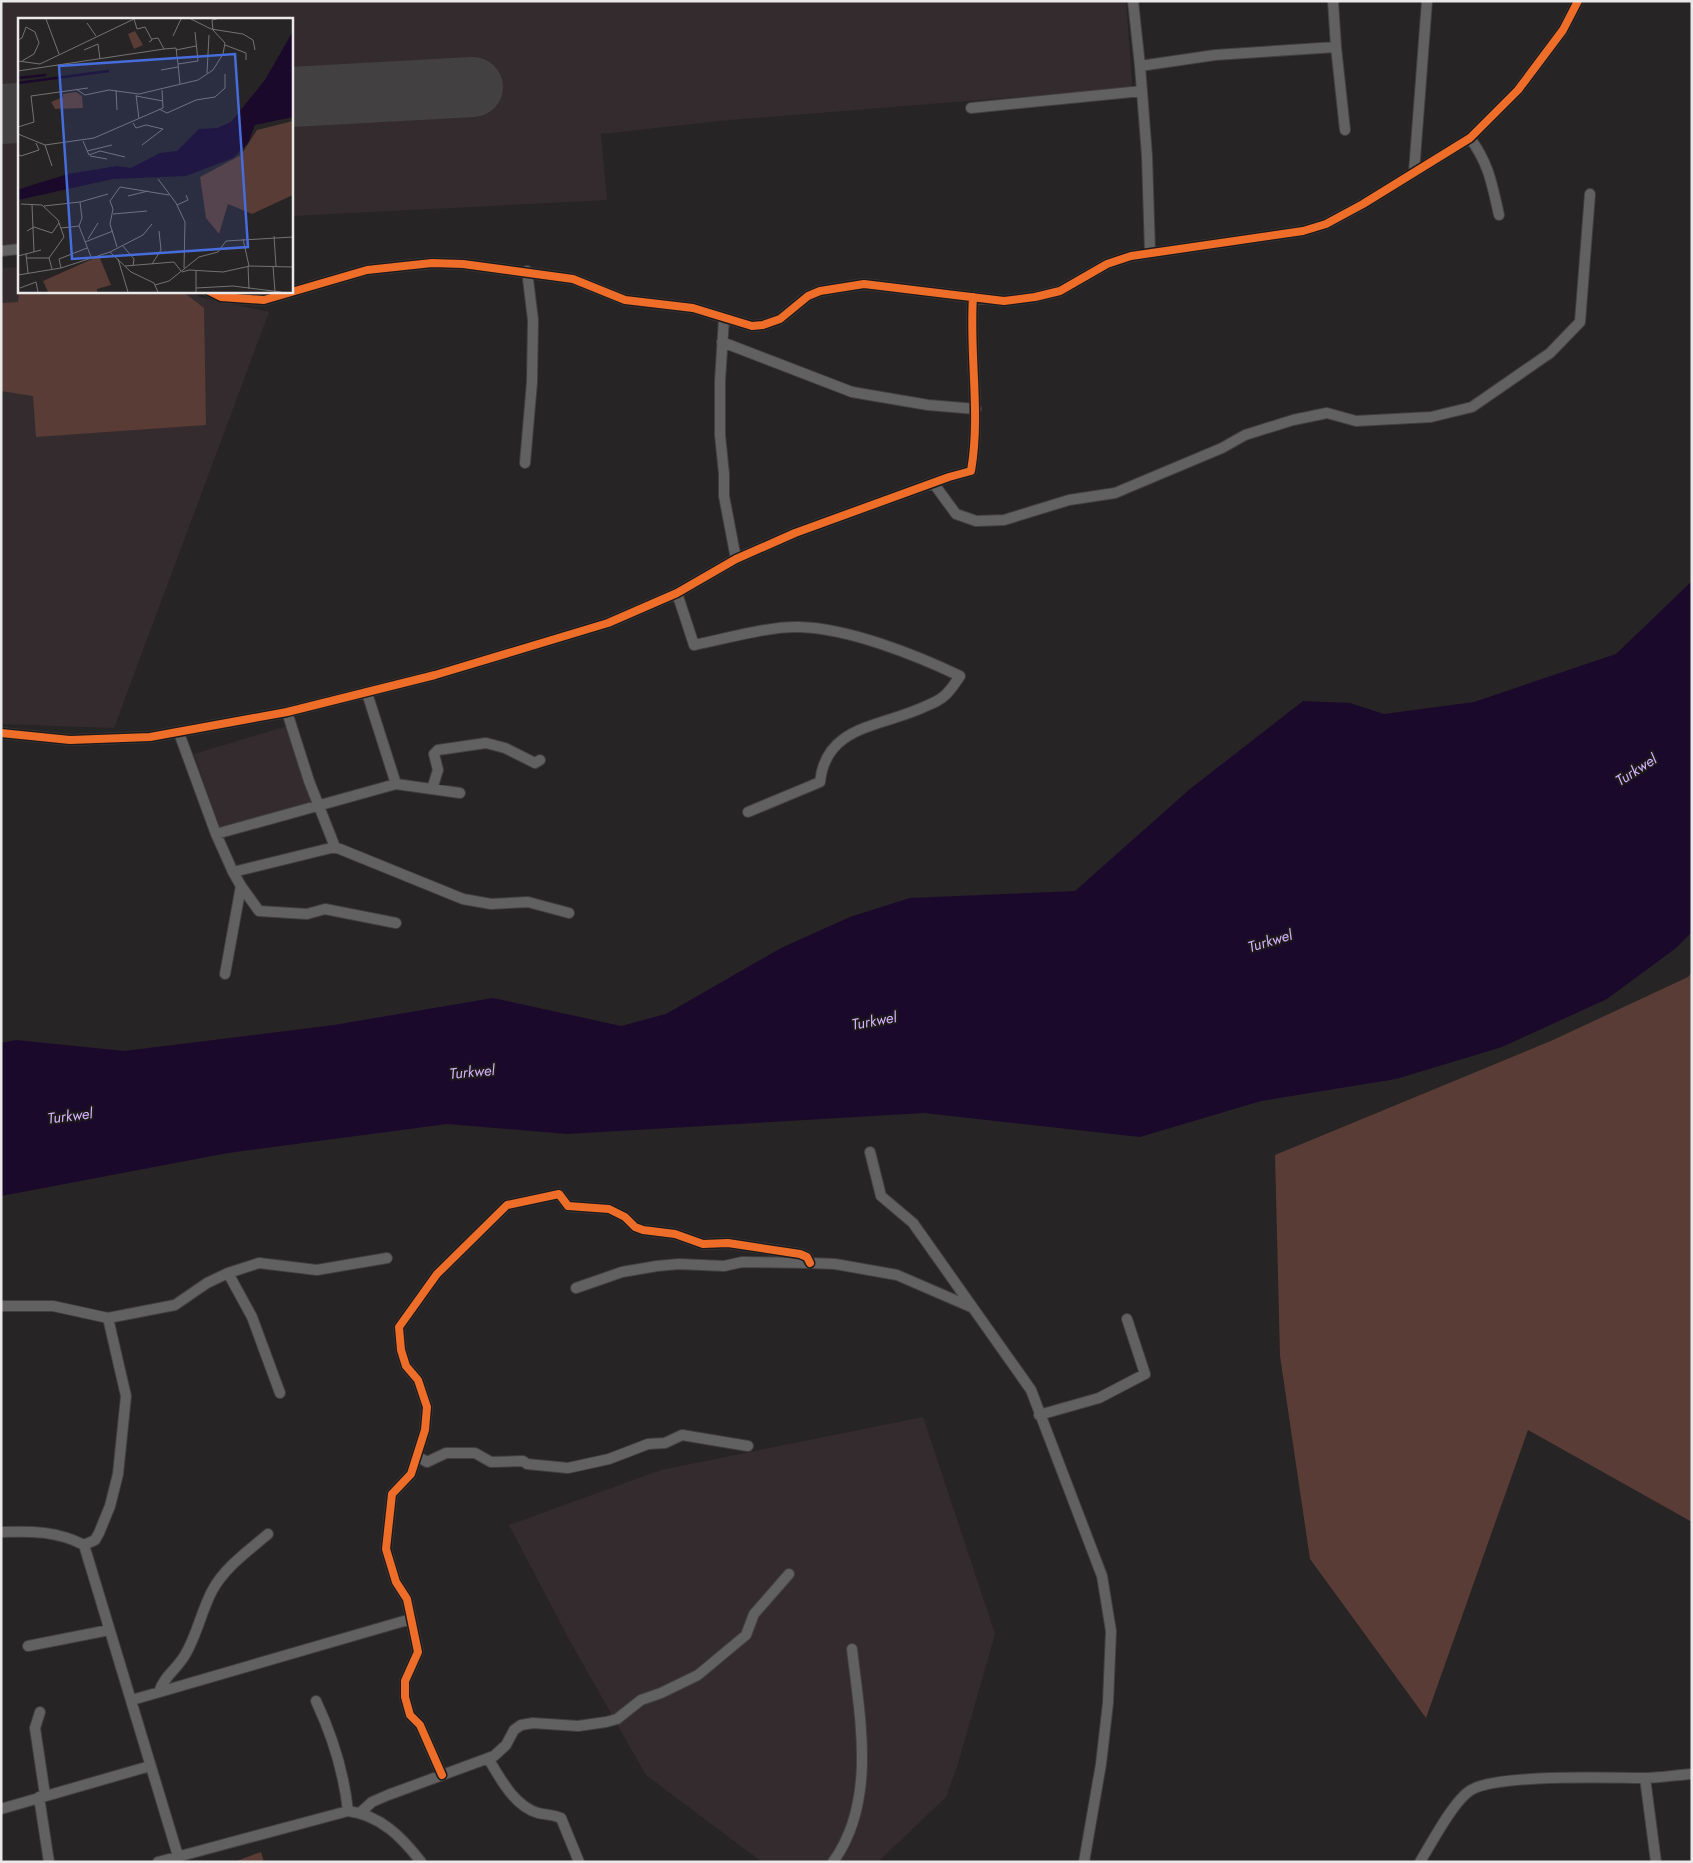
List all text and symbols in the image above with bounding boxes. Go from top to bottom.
inset map [18,18,292,292]
water label: Turkwel [1611,748,1662,792]
water label: Turkwel [1245,924,1296,958]
water label: Turkwel [850,1006,899,1036]
water label: Turkwel [448,1059,496,1085]
water label: Turkwel [46,1102,94,1130]

